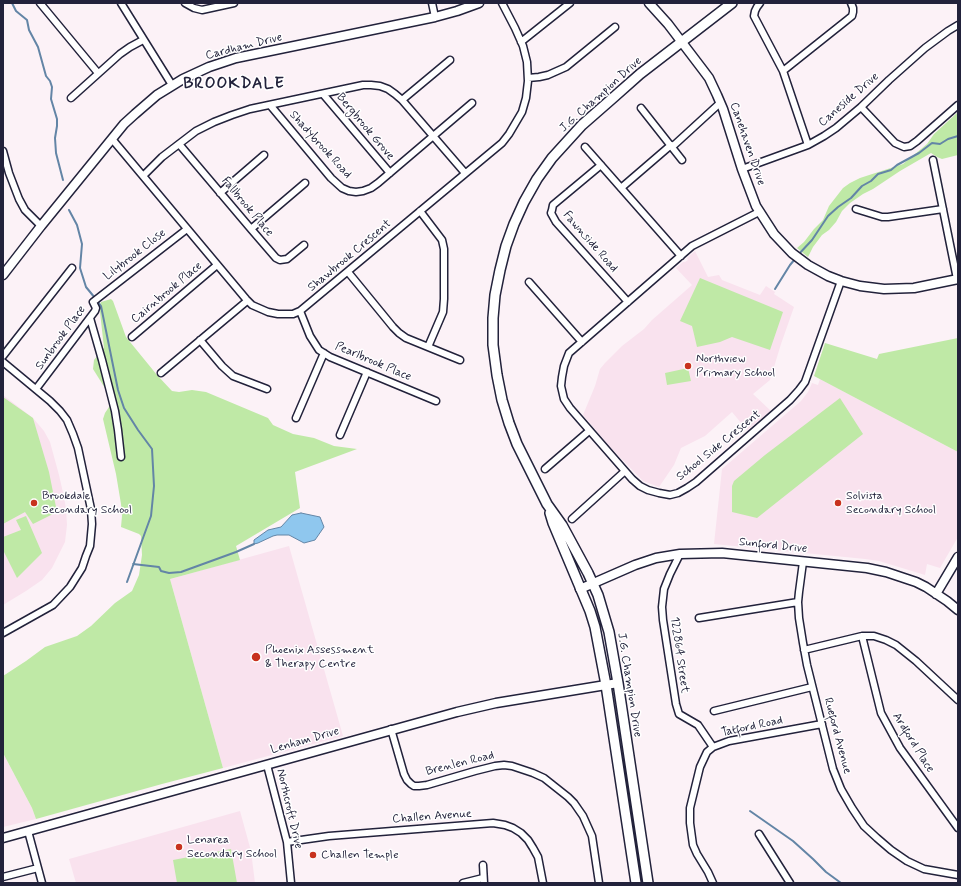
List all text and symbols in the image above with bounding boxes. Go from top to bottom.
street label: Cardham Drive [204,31,284,63]
street label: J.G. Champion Drive [557,54,645,136]
street label: Caneside Drive [816,70,882,130]
district label: BROOKDALE [185,75,283,95]
street label: Bergbrook Grove [333,91,397,163]
street label: Canehaven Drive [726,100,768,188]
street label: Shadybrook Road [286,108,354,182]
street label: Fallbrook Place [218,174,276,240]
street label: Fawnside Road [559,208,621,276]
street label: Shawbrook Crescent [305,217,395,295]
street label: Lilybrook Close [101,226,169,284]
street label: Cairnbrook Place [129,259,205,327]
street label: Sunbrook Place [33,303,89,373]
street label: Pearlbrook Place [333,339,413,385]
place label: Northview Primary School [696,352,775,380]
marker: Northview Primary School [683,361,693,371]
street label: School Side Crescent [674,408,764,484]
place label: Brookdale Secondary School [42,489,132,517]
place label: Solvista Secondary School [846,489,936,517]
marker: Brookdale Secondary School [29,498,39,508]
marker: Solvista Secondary School [833,498,843,508]
street label: Sunford Drive [738,535,808,557]
street label: 122864 Street [667,616,691,694]
street label: J.G. Champion Drive [614,632,644,738]
place label: Phoenix Assessment & Therapy Centre [265,643,374,671]
marker: Phoenix Assessment & Therapy Centre [250,651,262,663]
street label: Rueford Avenue [820,696,854,776]
street label: Ardford Place [889,710,937,776]
street label: Tatford Road [720,713,784,741]
street label: Lenham Drive [269,724,341,758]
street label: Brenlen Road [424,749,496,779]
street label: Northcroft Drive [273,768,305,850]
street label: Challen Avenue [392,807,472,827]
place label: Lenarea Secondary School [187,833,277,861]
marker: Lenarea Secondary School [174,842,184,852]
place label: Challen Temple [321,848,399,862]
marker: Challen Temple [308,850,318,860]

